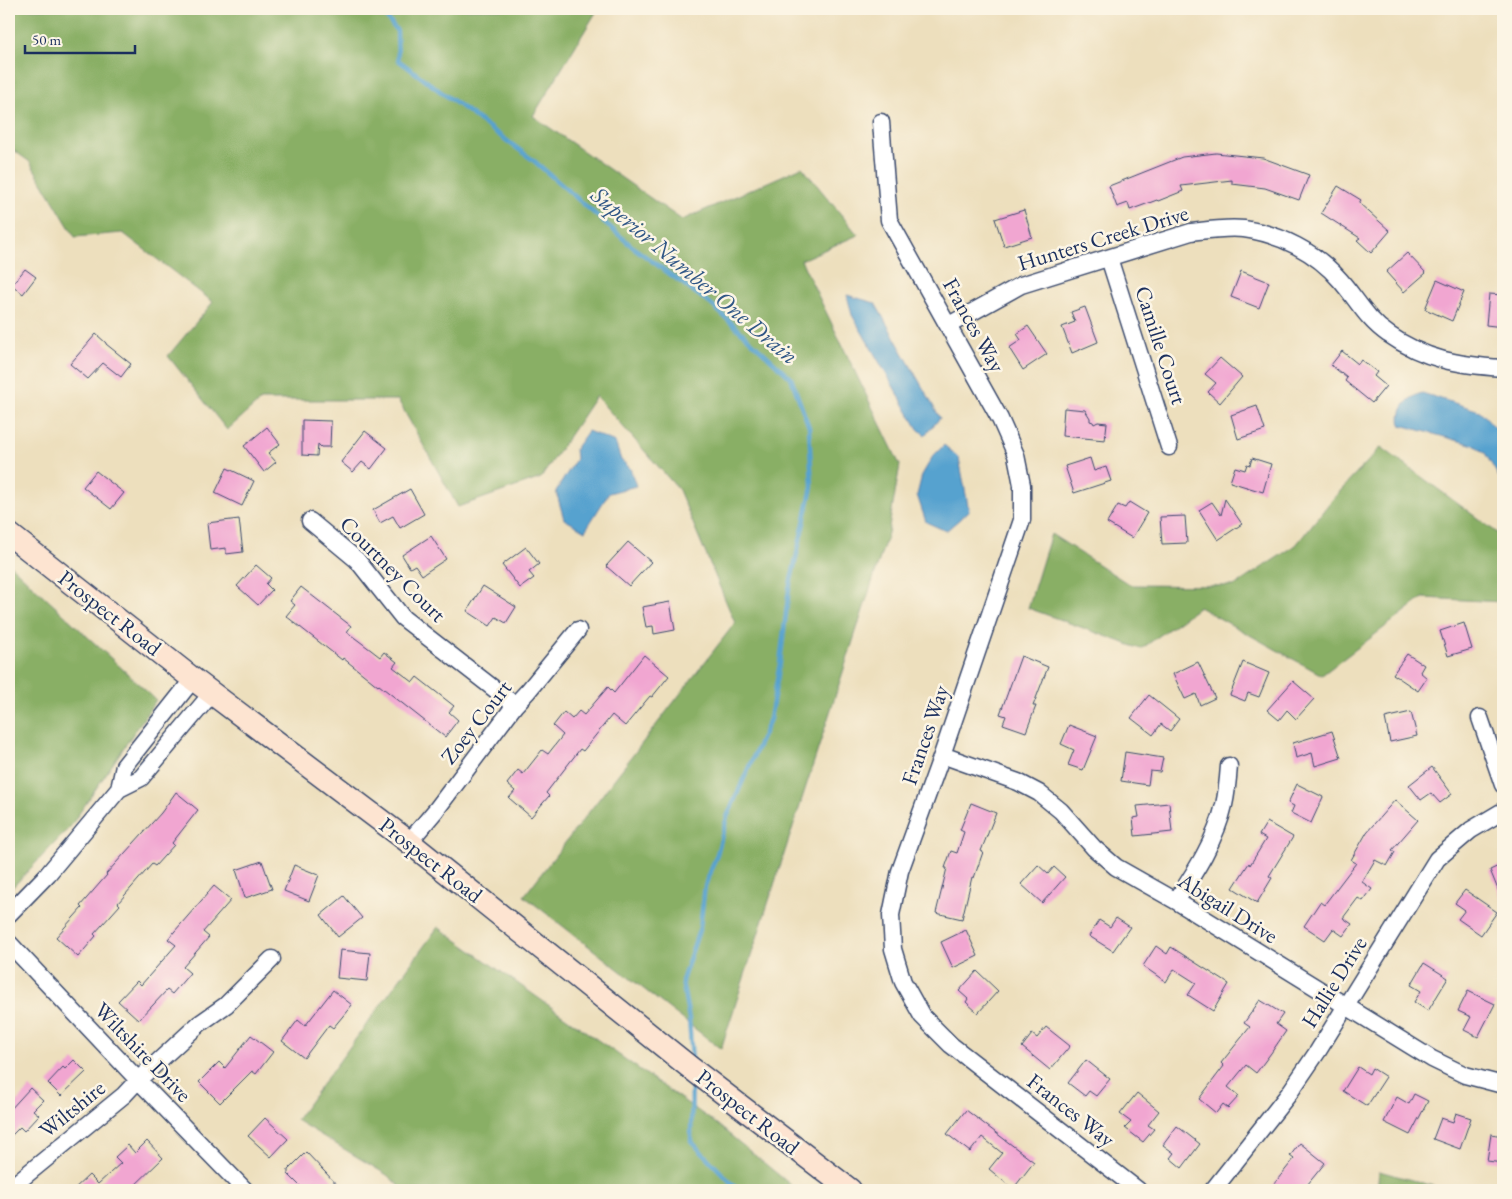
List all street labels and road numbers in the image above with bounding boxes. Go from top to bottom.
street label: Hunters Creek Drive [1014,198,1192,278]
street label: Frances Way [936,273,1012,378]
street label: Camille Court [1128,282,1194,408]
street label: Courtney Court [334,510,452,628]
street label: Prospect Road [52,564,168,663]
street label: Zoey Court [434,674,518,770]
street label: Frances Way [894,681,956,789]
street label: Prospect Road [373,811,489,910]
street label: Abigail Drive [1172,865,1284,950]
street label: Hallie Drive [1295,930,1374,1033]
street label: Wiltshire Drive [88,996,198,1109]
street label: Prospect Road [690,1063,806,1162]
street label: Frances Way [1021,1067,1121,1154]
street label: Wiltshire [33,1073,111,1145]

